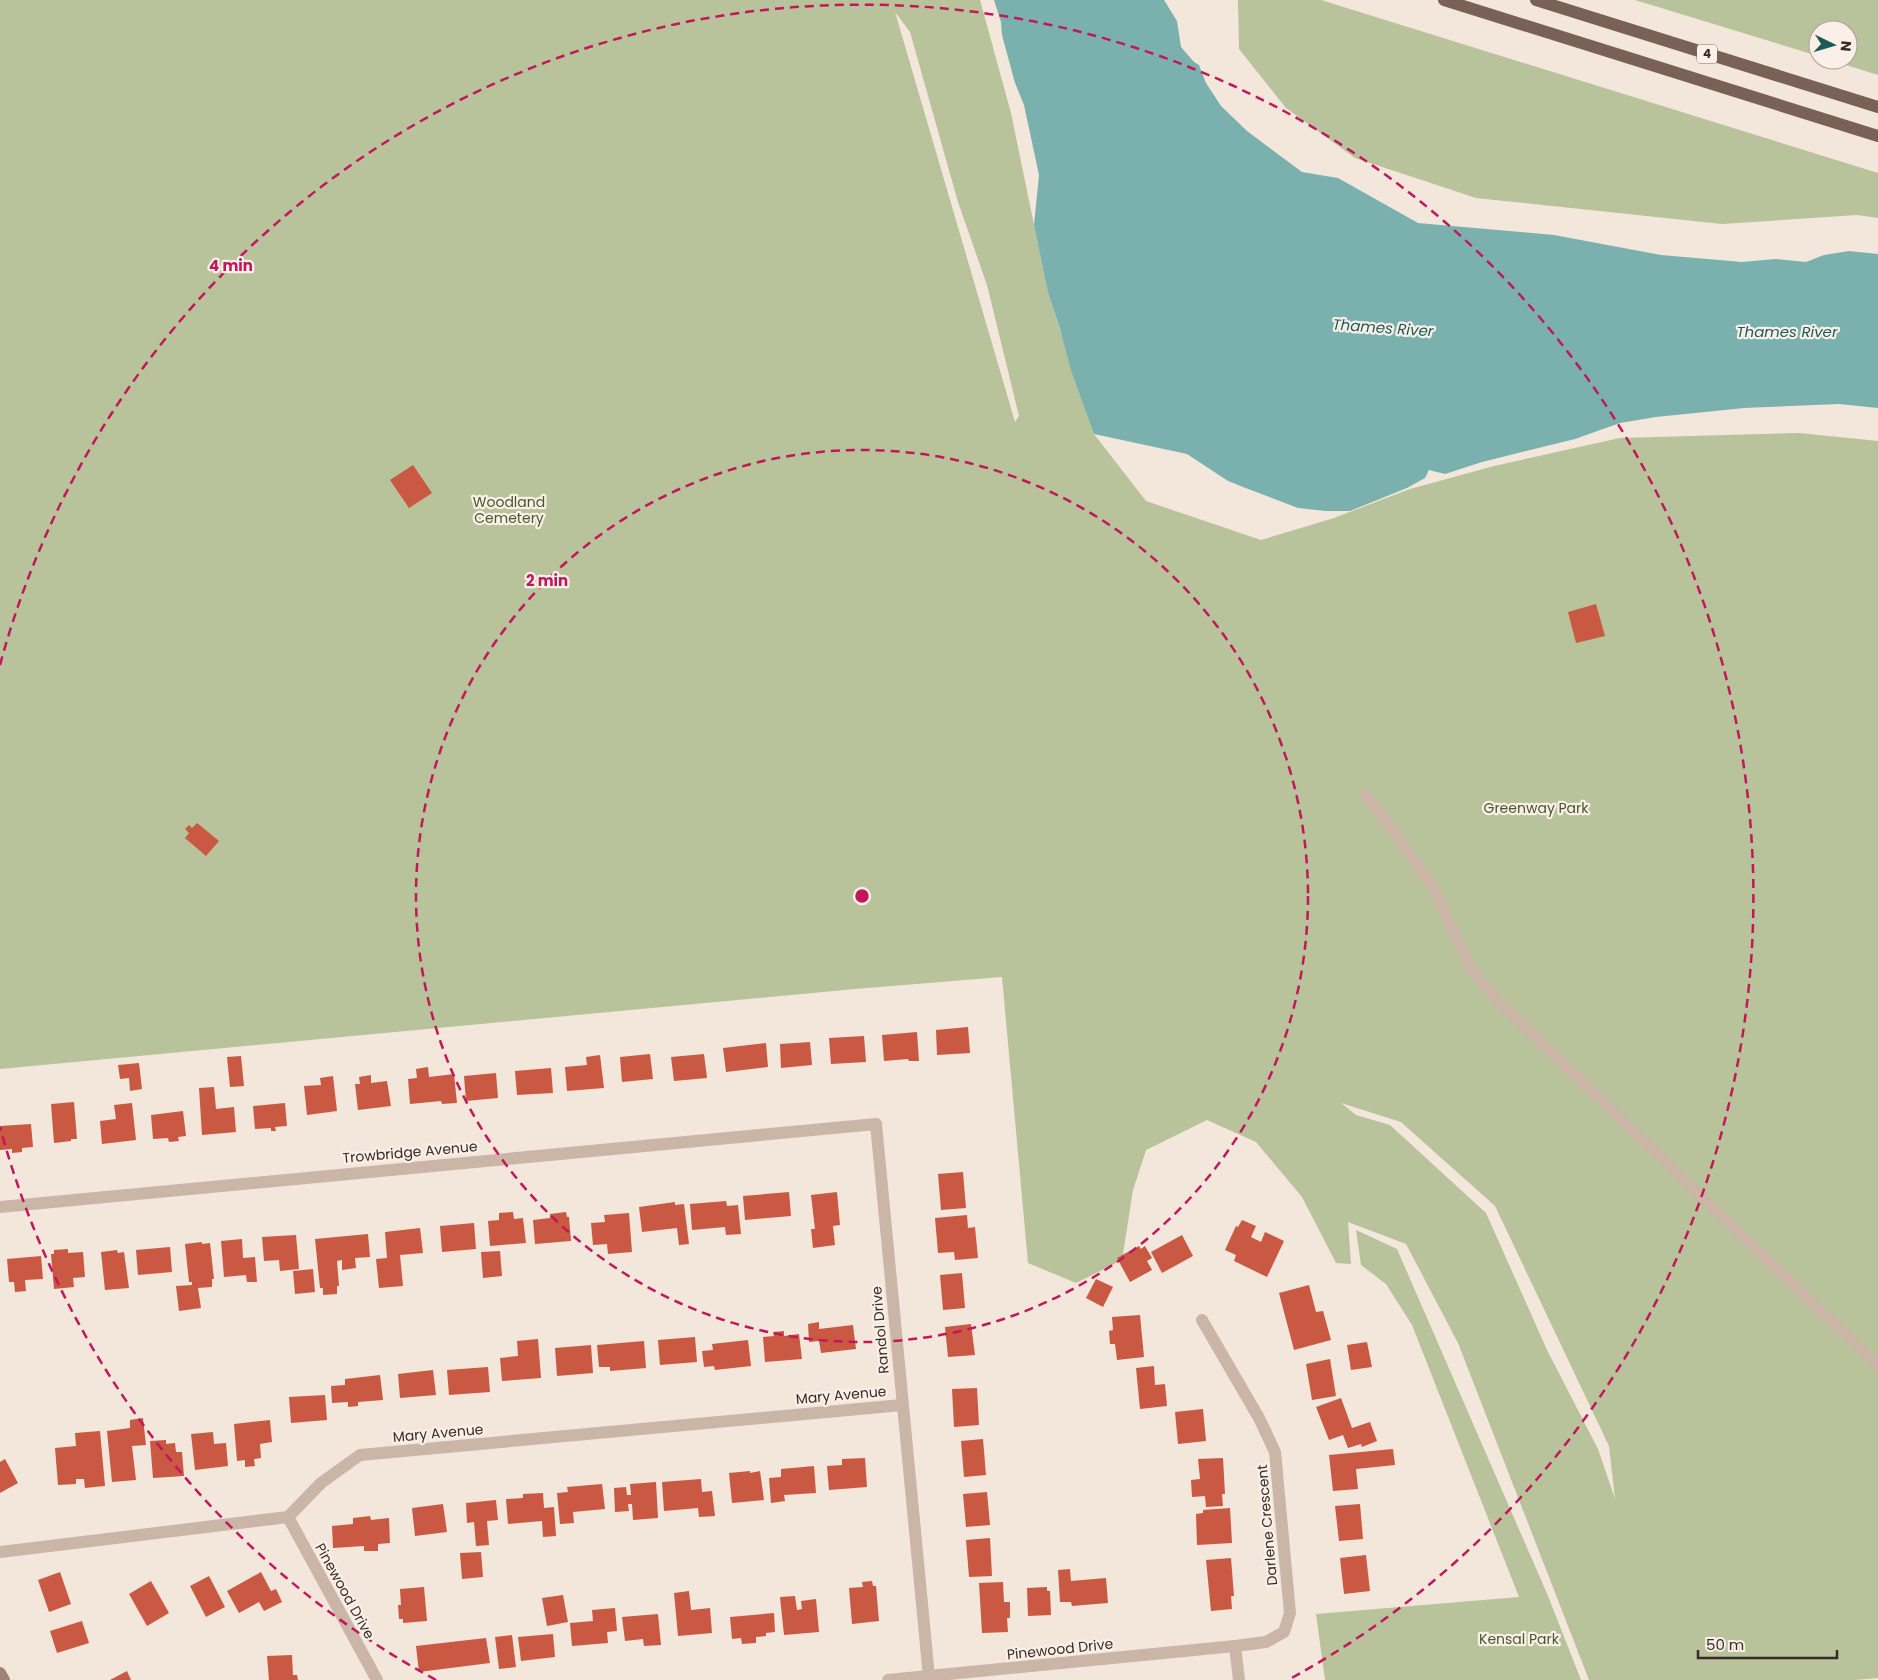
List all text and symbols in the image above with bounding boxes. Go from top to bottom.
north arrow [1808,20,1858,70]
text: N [1836,40,1856,52]
road number: 4 [1697,44,1717,64]
text: 4 min [209,255,253,276]
water label: Thames River [1332,314,1435,342]
water label: Thames River [1736,321,1838,342]
park label: Woodland Cemetery [473,492,545,528]
text: 2 min [526,570,568,591]
park label: Greenway Park [1484,798,1589,818]
centre of rings [853,887,871,905]
street label: Trowbridge Avenue [342,1136,479,1168]
street label: Randol Drive [866,1285,894,1375]
street label: Mary Avenue [795,1381,887,1409]
street label: Mary Avenue [392,1419,484,1447]
street label: Darlene Crescent [1252,1464,1282,1586]
street label: Pinewood Drive [310,1539,380,1643]
scale bar [1698,1628,1837,1660]
park label: Kensal Park [1479,1629,1560,1649]
street label: Pinewood Drive [1006,1633,1115,1665]
text: 50 m [1706,1634,1744,1655]

